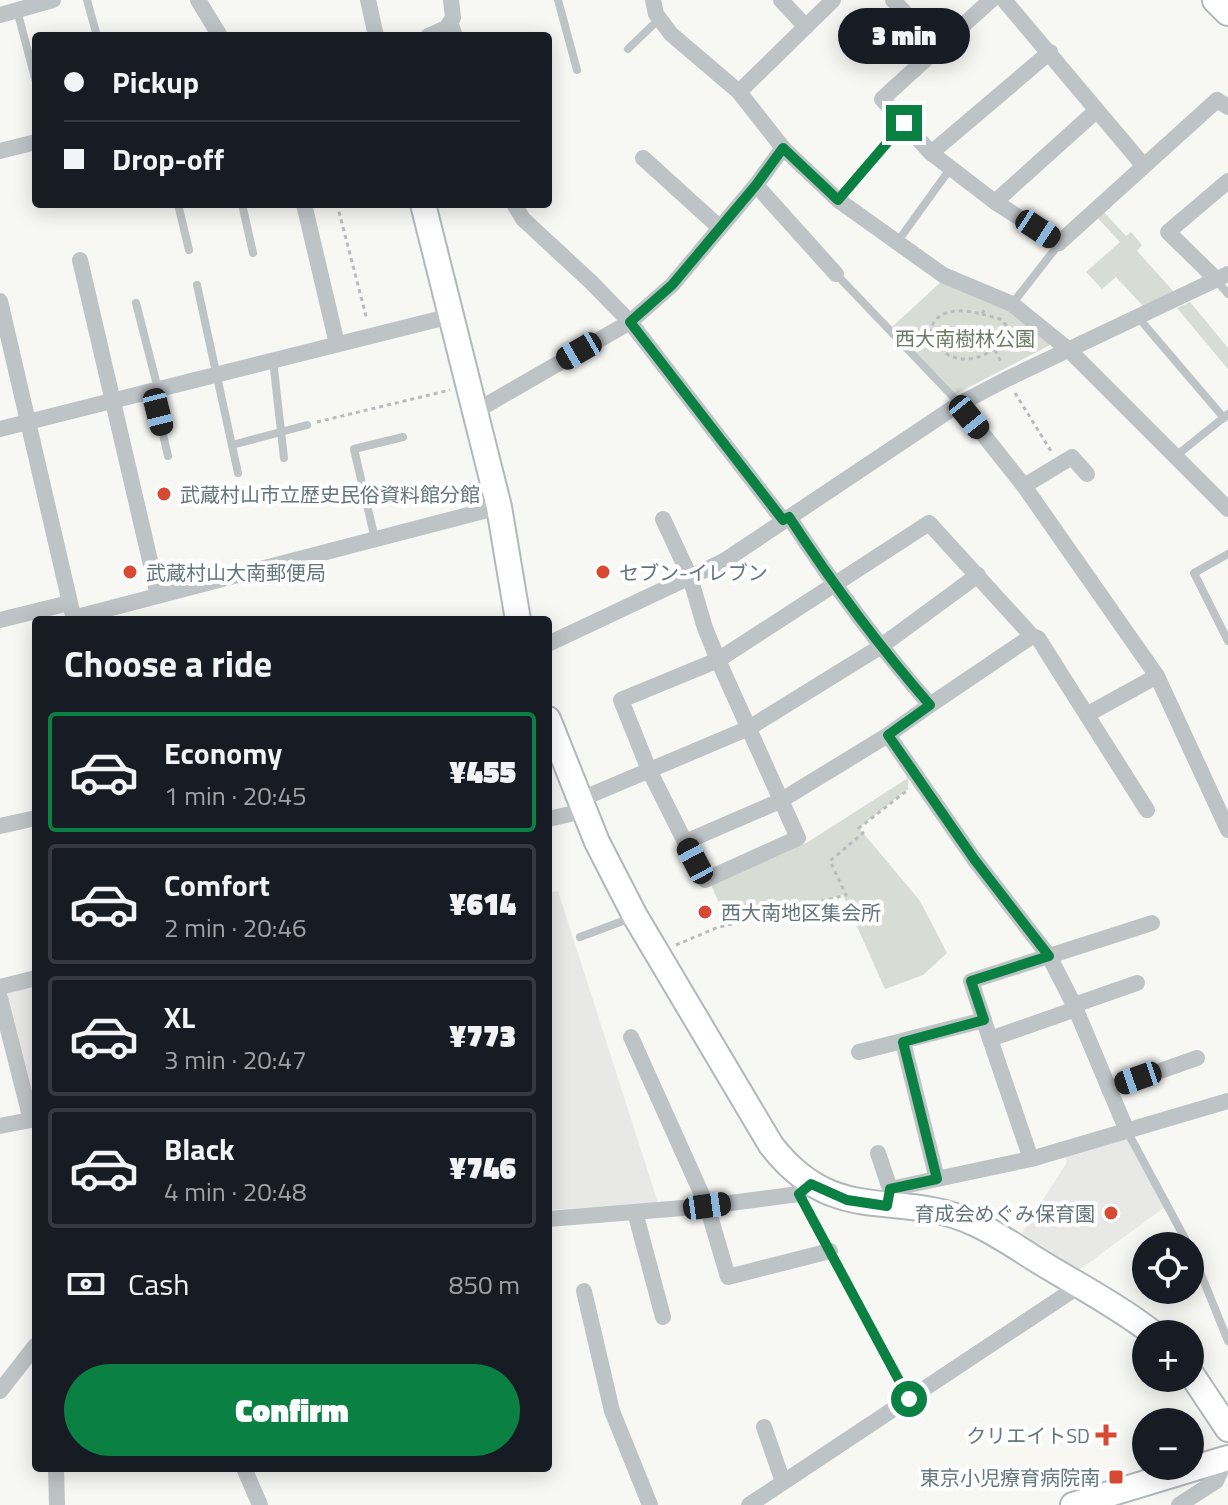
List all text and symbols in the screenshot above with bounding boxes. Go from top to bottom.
callout: 3 min [838,7,970,63]
text: 3 min [872,16,936,55]
text: Pickup [112,59,199,105]
route end [886,105,922,141]
text: Drop-off [112,136,224,182]
car [1011,206,1065,252]
park label: 西大南樹林公園 [895,323,1035,354]
car [552,329,606,373]
car [141,386,175,438]
car [945,391,993,443]
place label: 武蔵村山市立歴史民俗資料館分館 [180,479,480,510]
marker: 武蔵村山市立歴史民俗資料館分館 [155,485,173,503]
place label: 武蔵村山大南郵便局 [146,557,326,588]
place label: セブン-イレブン [619,557,768,588]
marker: 武蔵村山大南郵便局 [121,563,139,581]
marker: セブン-イレブン [594,563,612,581]
text: Choose a ride [64,636,272,691]
text: Economy [164,730,282,776]
icon: car [68,736,140,808]
text: ¥455 [449,749,516,795]
text: 1 min · 20:45 [164,776,307,815]
car [673,834,717,888]
text: Comfort [164,862,270,908]
icon: car [68,868,140,940]
text: ¥614 [449,881,516,927]
place label: 西大南地区集会所 [721,897,881,928]
marker: 西大南地区集会所 [696,903,714,921]
text: 2 min · 20:46 [164,908,307,947]
text: XL [164,994,195,1040]
icon: car [68,1000,140,1072]
text: ¥773 [449,1013,516,1059]
text: 3 min · 20:47 [164,1040,307,1079]
car [1111,1059,1165,1097]
text: Black [164,1126,235,1172]
icon: car [68,1132,140,1204]
text: ¥746 [449,1145,516,1191]
text: 4 min · 20:48 [164,1172,307,1211]
car [682,1191,732,1221]
place label: 育成会めぐみ保育園 [914,1198,1095,1229]
marker: 育成会めぐみ保育園 [1102,1204,1120,1222]
map controls [1132,1232,1204,1480]
button: locate [1132,1232,1204,1304]
text: Cash [128,1261,189,1307]
icon: cash [64,1262,108,1306]
text: 850 m [449,1265,520,1304]
button: + [1132,1320,1204,1392]
button: Confirm [64,1364,520,1456]
route start [891,1381,927,1417]
button: − [1132,1408,1204,1480]
place label: クリエイトSD [966,1420,1090,1451]
marker: クリエイトSD [1097,1426,1115,1444]
place label: 東京小児療育病院南 [920,1462,1100,1493]
marker: 東京小児療育病院南 [1107,1468,1125,1486]

